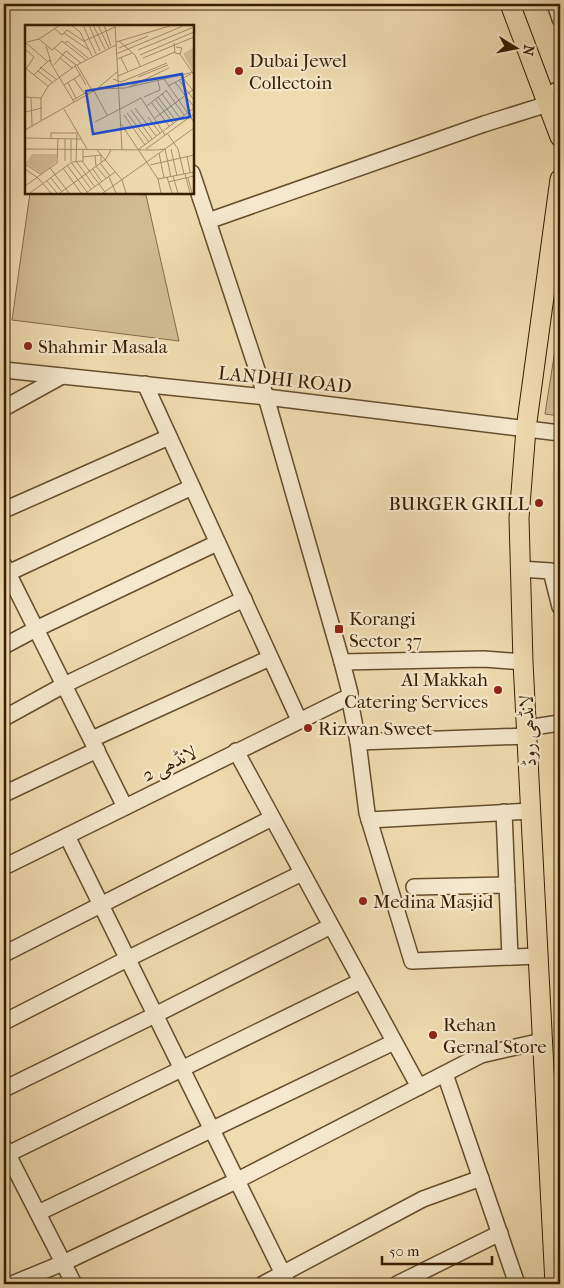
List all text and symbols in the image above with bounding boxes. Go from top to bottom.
north arrow [492,22,542,72]
inset map [25,25,194,194]
text: N [519,43,538,57]
place label: Dubai Jewel Collectoin [249,50,347,94]
marker: Dubai Jewel Collectoin [233,65,245,77]
place label: Shahmir Masala [38,336,168,358]
marker: Shahmir Masala [22,340,34,352]
street label: LANDHI ROAD [217,362,353,398]
place label: BURGER GRILL [388,493,530,515]
marker: BURGER GRILL [533,497,545,509]
place label: Korangi Sector 37 [349,608,422,652]
marker: Korangi Sector 37 [333,623,345,635]
place label: Al Makkah Catering Services [344,669,488,713]
marker: Al Makkah Catering Services [492,684,504,696]
street label: لانڈھی روڈ [515,694,543,768]
place label: Rizwan Sweet [318,718,433,740]
marker: Rizwan Sweet [302,722,314,734]
street label: لانڈھی 2 [138,741,201,788]
place label: Medina Masjid [373,891,494,913]
marker: Medina Masjid [357,895,369,907]
place label: Rehan Gernal Store [443,1014,547,1058]
marker: Rehan Gernal Store [427,1029,439,1041]
scale bar [382,1233,492,1265]
text: 50 m [389,1242,420,1260]

